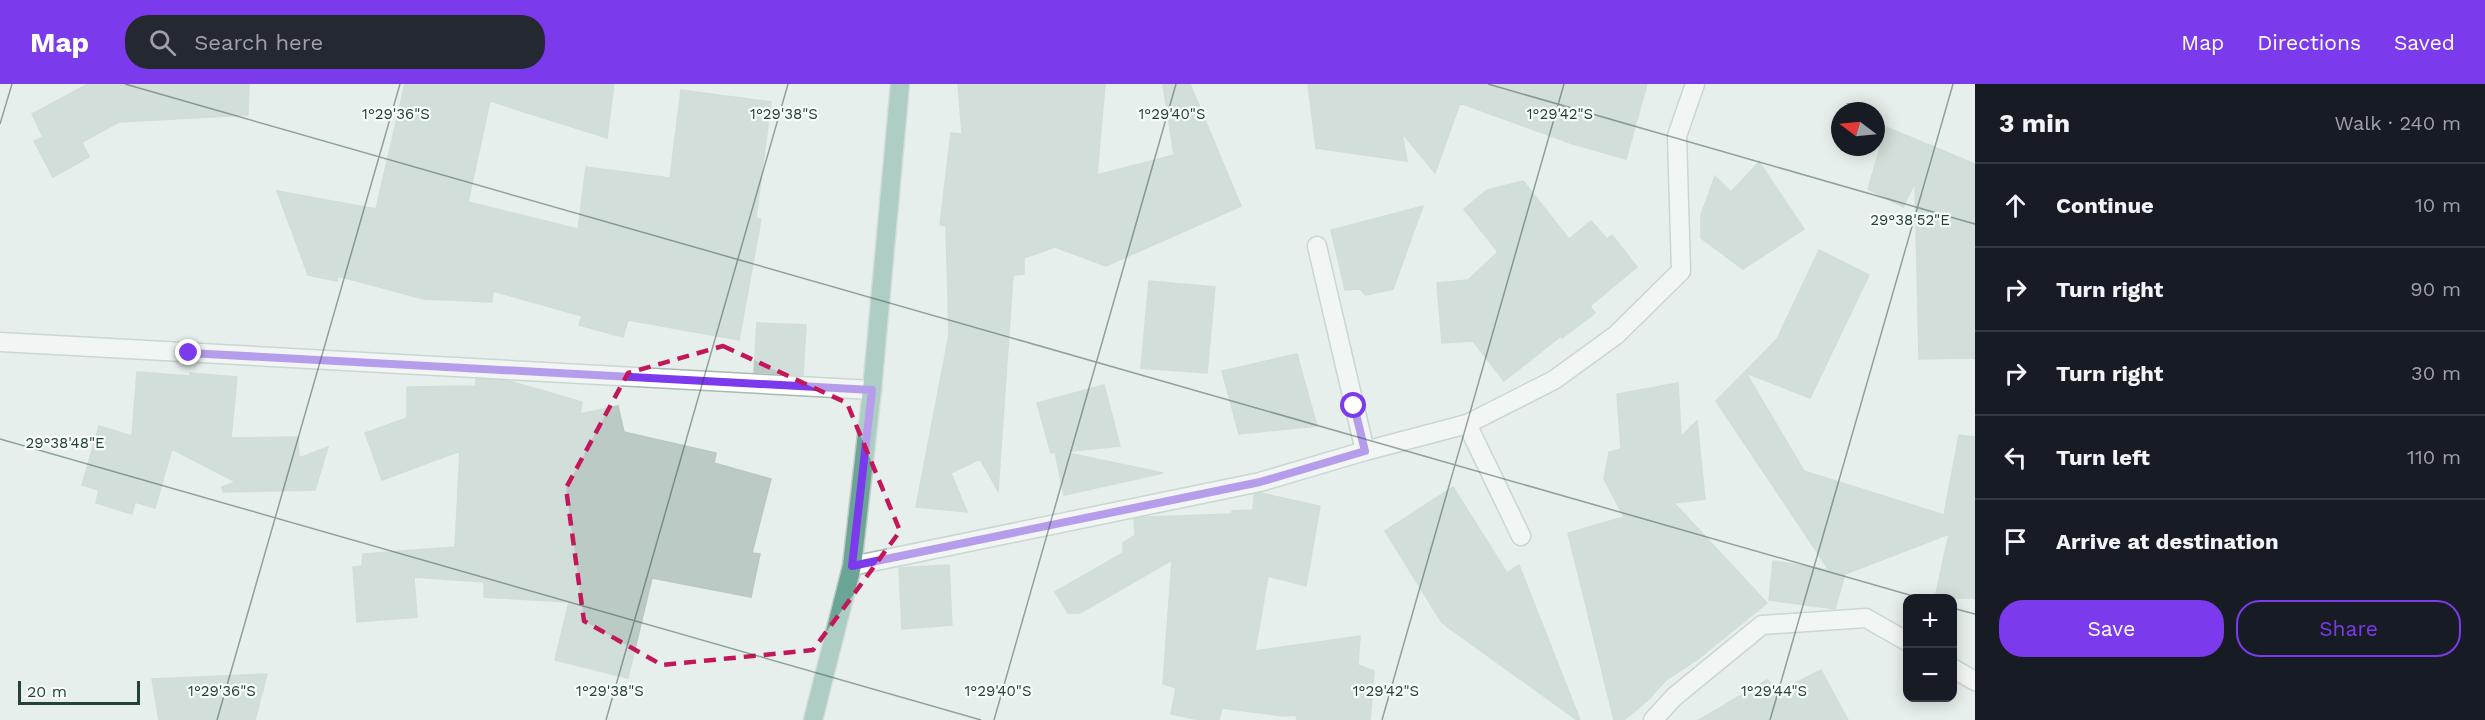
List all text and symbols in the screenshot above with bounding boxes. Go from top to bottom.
search box [125,15,545,69]
text: Map [30,26,89,59]
icon: search [146,26,179,59]
text: Search here [194,30,323,55]
text: Map [2181,30,2224,55]
text: Directions [2257,30,2361,55]
text: Saved [2394,30,2455,55]
north arrow [1831,102,1885,156]
text: 1°29'36"S [362,105,430,123]
text: 1°29'38"S [750,105,818,123]
text: 1°29'40"S [1138,105,1206,123]
text: 1°29'42"S [1527,105,1593,123]
text: 3 min [1999,108,2070,138]
text: Walk · 240 m [2334,111,2461,135]
icon: ahead [1999,189,2032,222]
text: Continue [2056,193,2154,218]
text: 10 m [2415,193,2461,217]
text: 29°38'52"E [1870,211,1950,229]
icon: right [1999,273,2032,306]
text: Turn right [2056,277,2163,302]
text: 90 m [2410,277,2461,301]
route end [175,339,201,365]
icon: right [1999,357,2032,390]
text: Turn right [2056,361,2163,386]
text: 30 m [2411,361,2461,385]
route start [1340,392,1366,418]
text: 29°38'48"E [25,434,105,452]
icon: left [1999,441,2032,474]
text: Turn left [2056,445,2150,470]
text: 110 m [2407,445,2461,469]
icon: arrive [1999,525,2032,558]
text: Arrive at destination [2056,529,2279,554]
map controls [1903,594,1957,702]
button: + [1903,594,1957,648]
button: Save [1999,600,2224,657]
button: Share [2236,600,2461,657]
button: − [1903,648,1957,702]
scale bar [18,678,140,706]
text: 20 m [27,682,67,701]
text: 1°29'36"S [188,682,256,700]
text: 1°29'38"S [576,682,644,700]
text: 1°29'40"S [964,682,1032,700]
text: 1°29'42"S [1353,682,1419,700]
text: 1°29'44"S [1741,682,1807,700]

